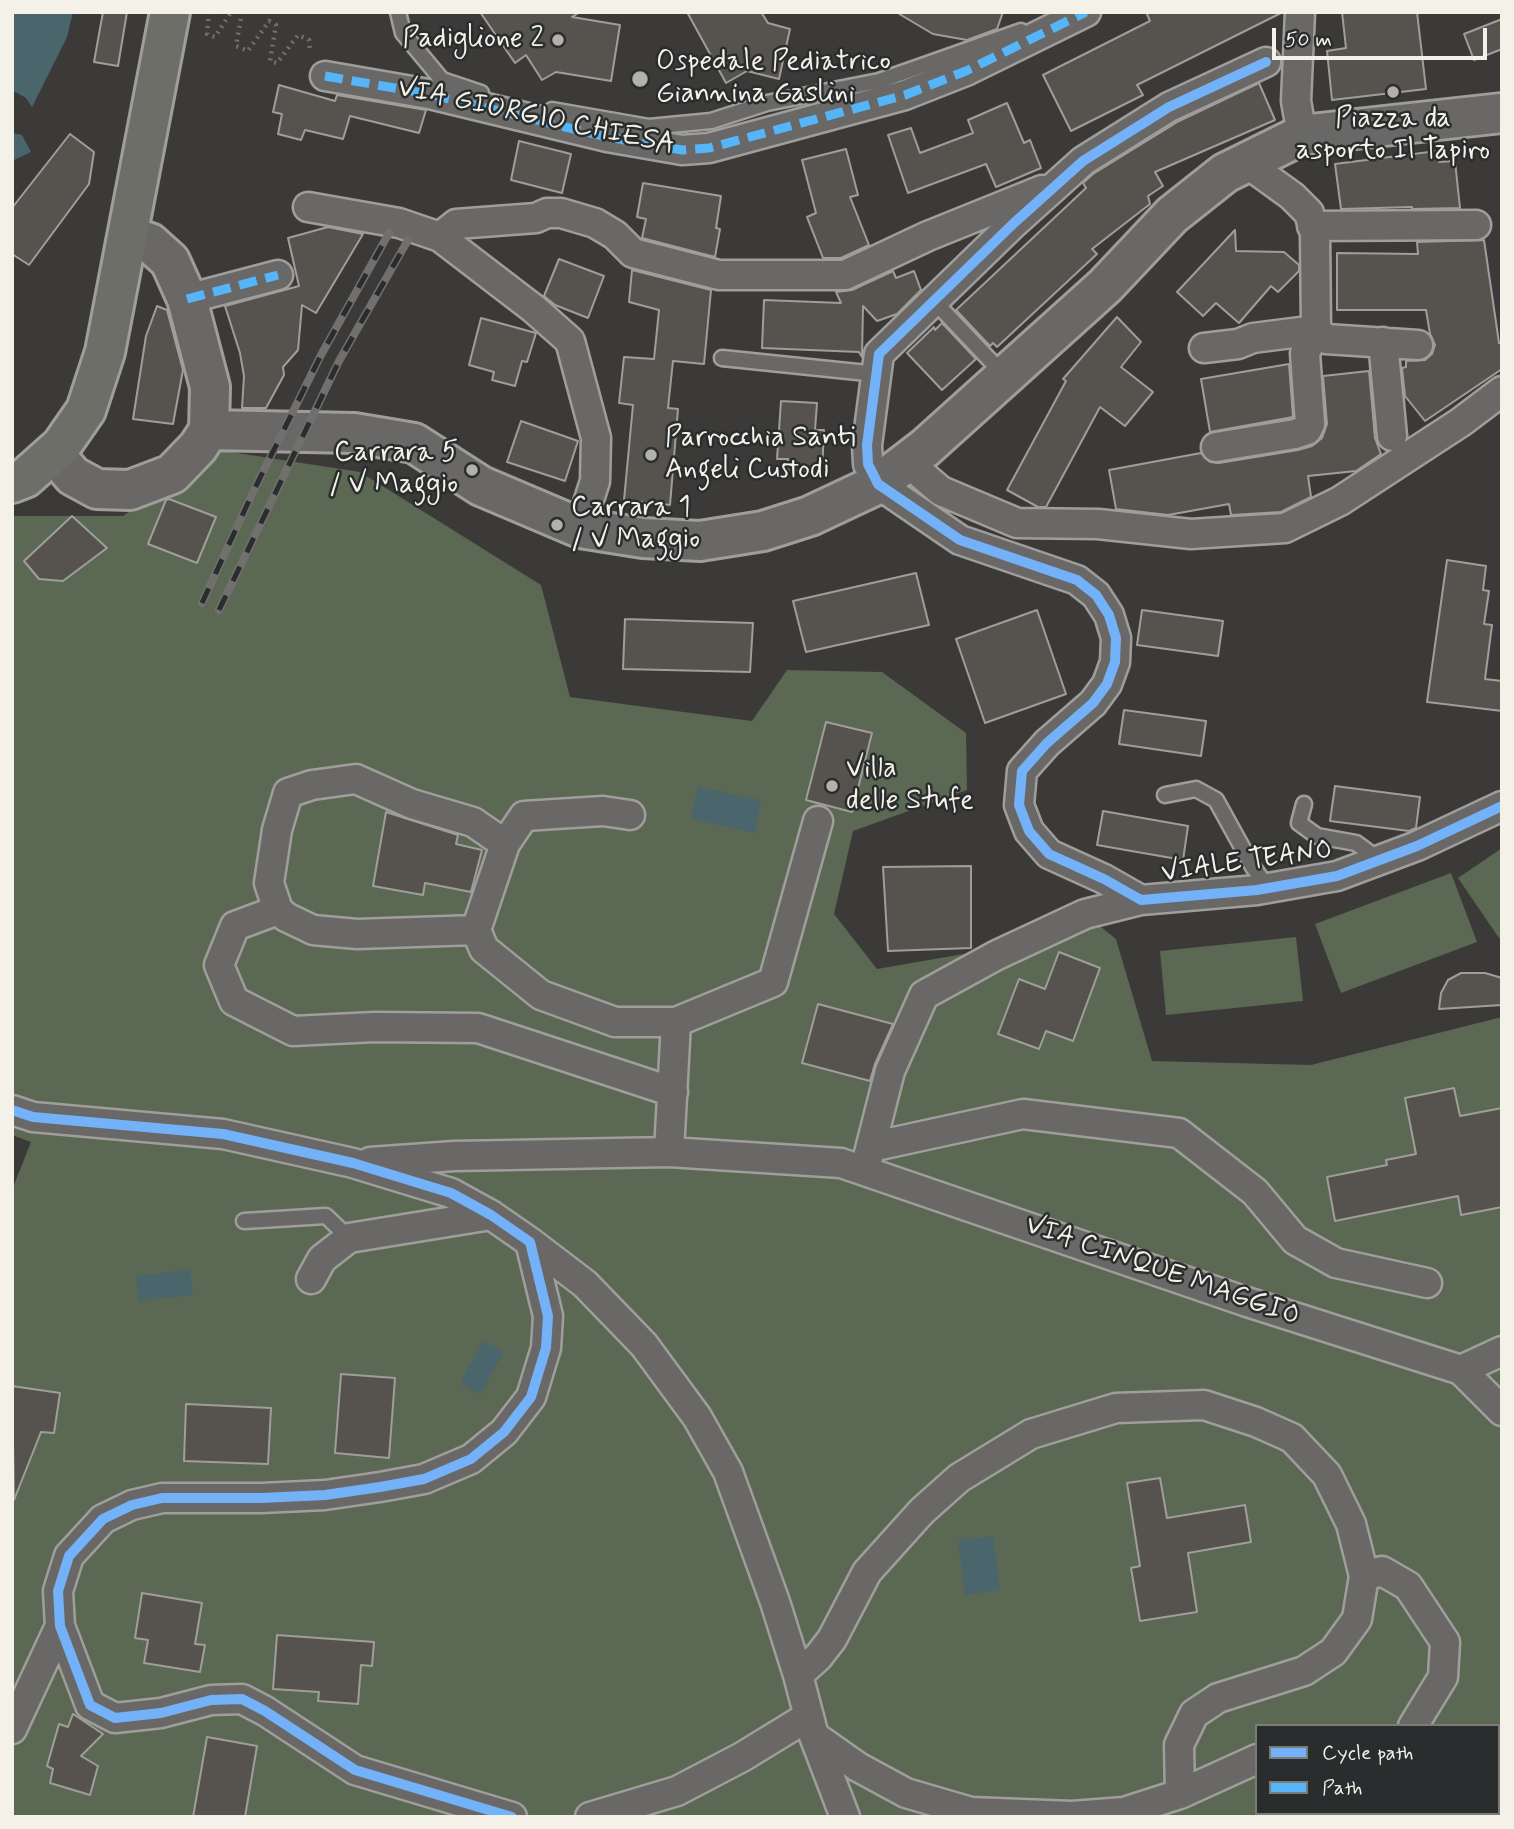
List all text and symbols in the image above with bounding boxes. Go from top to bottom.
scale bar [1276,14,1491,58]
place label: Padiglione 2 [402,23,544,57]
text: 50 m [1285,26,1332,54]
marker: Padiglione 2 [550,32,566,48]
place label: Ospedale Pediatrico Giannina Gaslini [656,46,891,112]
marker: Ospedale Pediatrico Giannina Gaslini [630,69,650,89]
street label: VIA GIORGIO CHIESA [394,72,678,164]
marker: Piazza da asporto Il Tapiro [1385,84,1401,100]
place label: Piazza da asporto Il Tapiro [1296,103,1490,169]
place label: Parrocchia Santi Angeli Custodi [665,422,856,488]
place label: Carrara 5 / V Maggio [329,437,458,503]
marker: Parrocchia Santi Angeli Custodi [643,447,659,463]
marker: Carrara 5 / V Maggio [464,462,480,478]
place label: Carrara 1 / V Maggio [571,492,700,558]
marker: Carrara 1 / V Maggio [549,517,565,533]
place label: Villa delle Stufe [846,753,974,819]
marker: Villa delle Stufe [824,778,840,794]
street label: VIALE TEANO [1159,834,1335,892]
street label: VIA CINQUE MAGGIO [1020,1209,1304,1335]
legend [1255,1724,1500,1815]
text: Cycle path [1322,1739,1413,1767]
text: Path [1322,1774,1362,1802]

